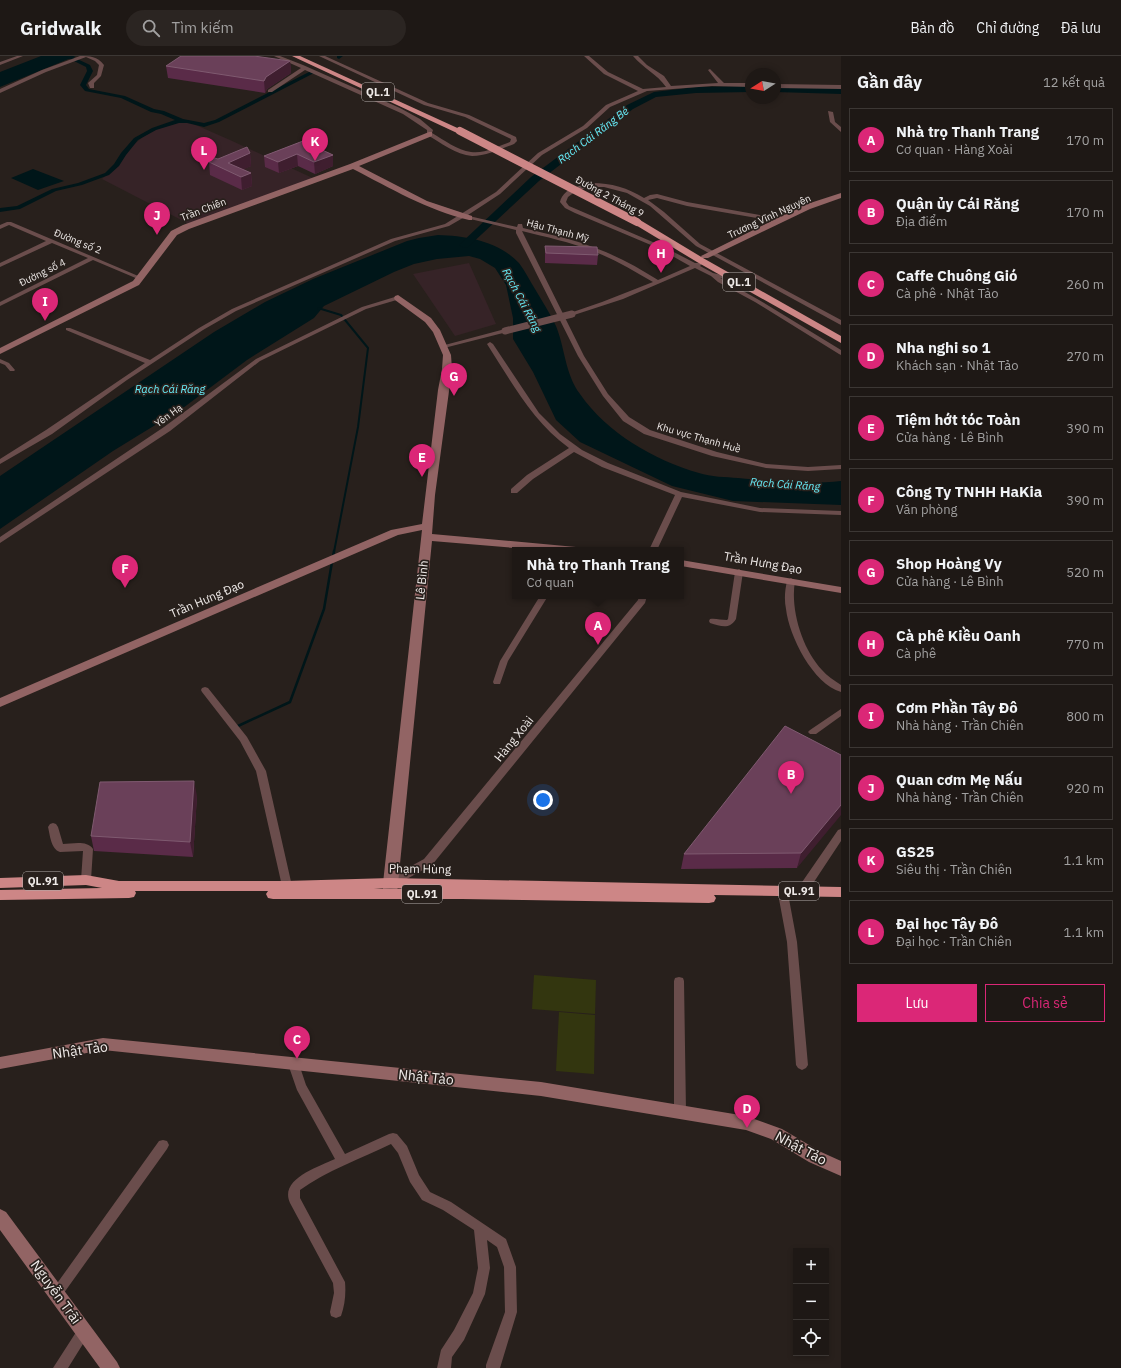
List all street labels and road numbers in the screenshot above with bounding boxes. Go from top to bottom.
road number: QL.1 [362,83,394,101]
street label: Đường 2 Tháng 9 [573,173,646,220]
street label: Trương Vĩnh Nguyên [726,191,813,241]
street label: Trần Chiên [179,195,228,224]
street label: Hậu Thạnh Mỹ [525,216,590,245]
street label: Đường số 2 [52,226,104,257]
street label: Đường số 4 [17,256,68,289]
road number: QL.1 [723,273,755,291]
street label: Yên Hạ [152,401,185,430]
street label: Khu vực Thạnh Huề [655,419,743,456]
street label: Trần Hưng Đạo [723,548,804,577]
street label: Lê Bình [412,559,431,601]
street label: Trần Hưng Đạo [167,576,246,621]
street label: Hàng Xoài [491,713,536,764]
street label: Phạm Hùng [389,860,452,877]
road number: QL.91 [23,872,63,890]
road number: QL.91 [779,882,819,900]
road number: QL.91 [402,885,442,903]
street label: Nhật Tảo [51,1037,109,1063]
street label: Nhật Tảo [397,1065,455,1089]
street label: Nhật Tảo [772,1127,830,1169]
street label: Nguyễn Trãi [27,1257,85,1327]

